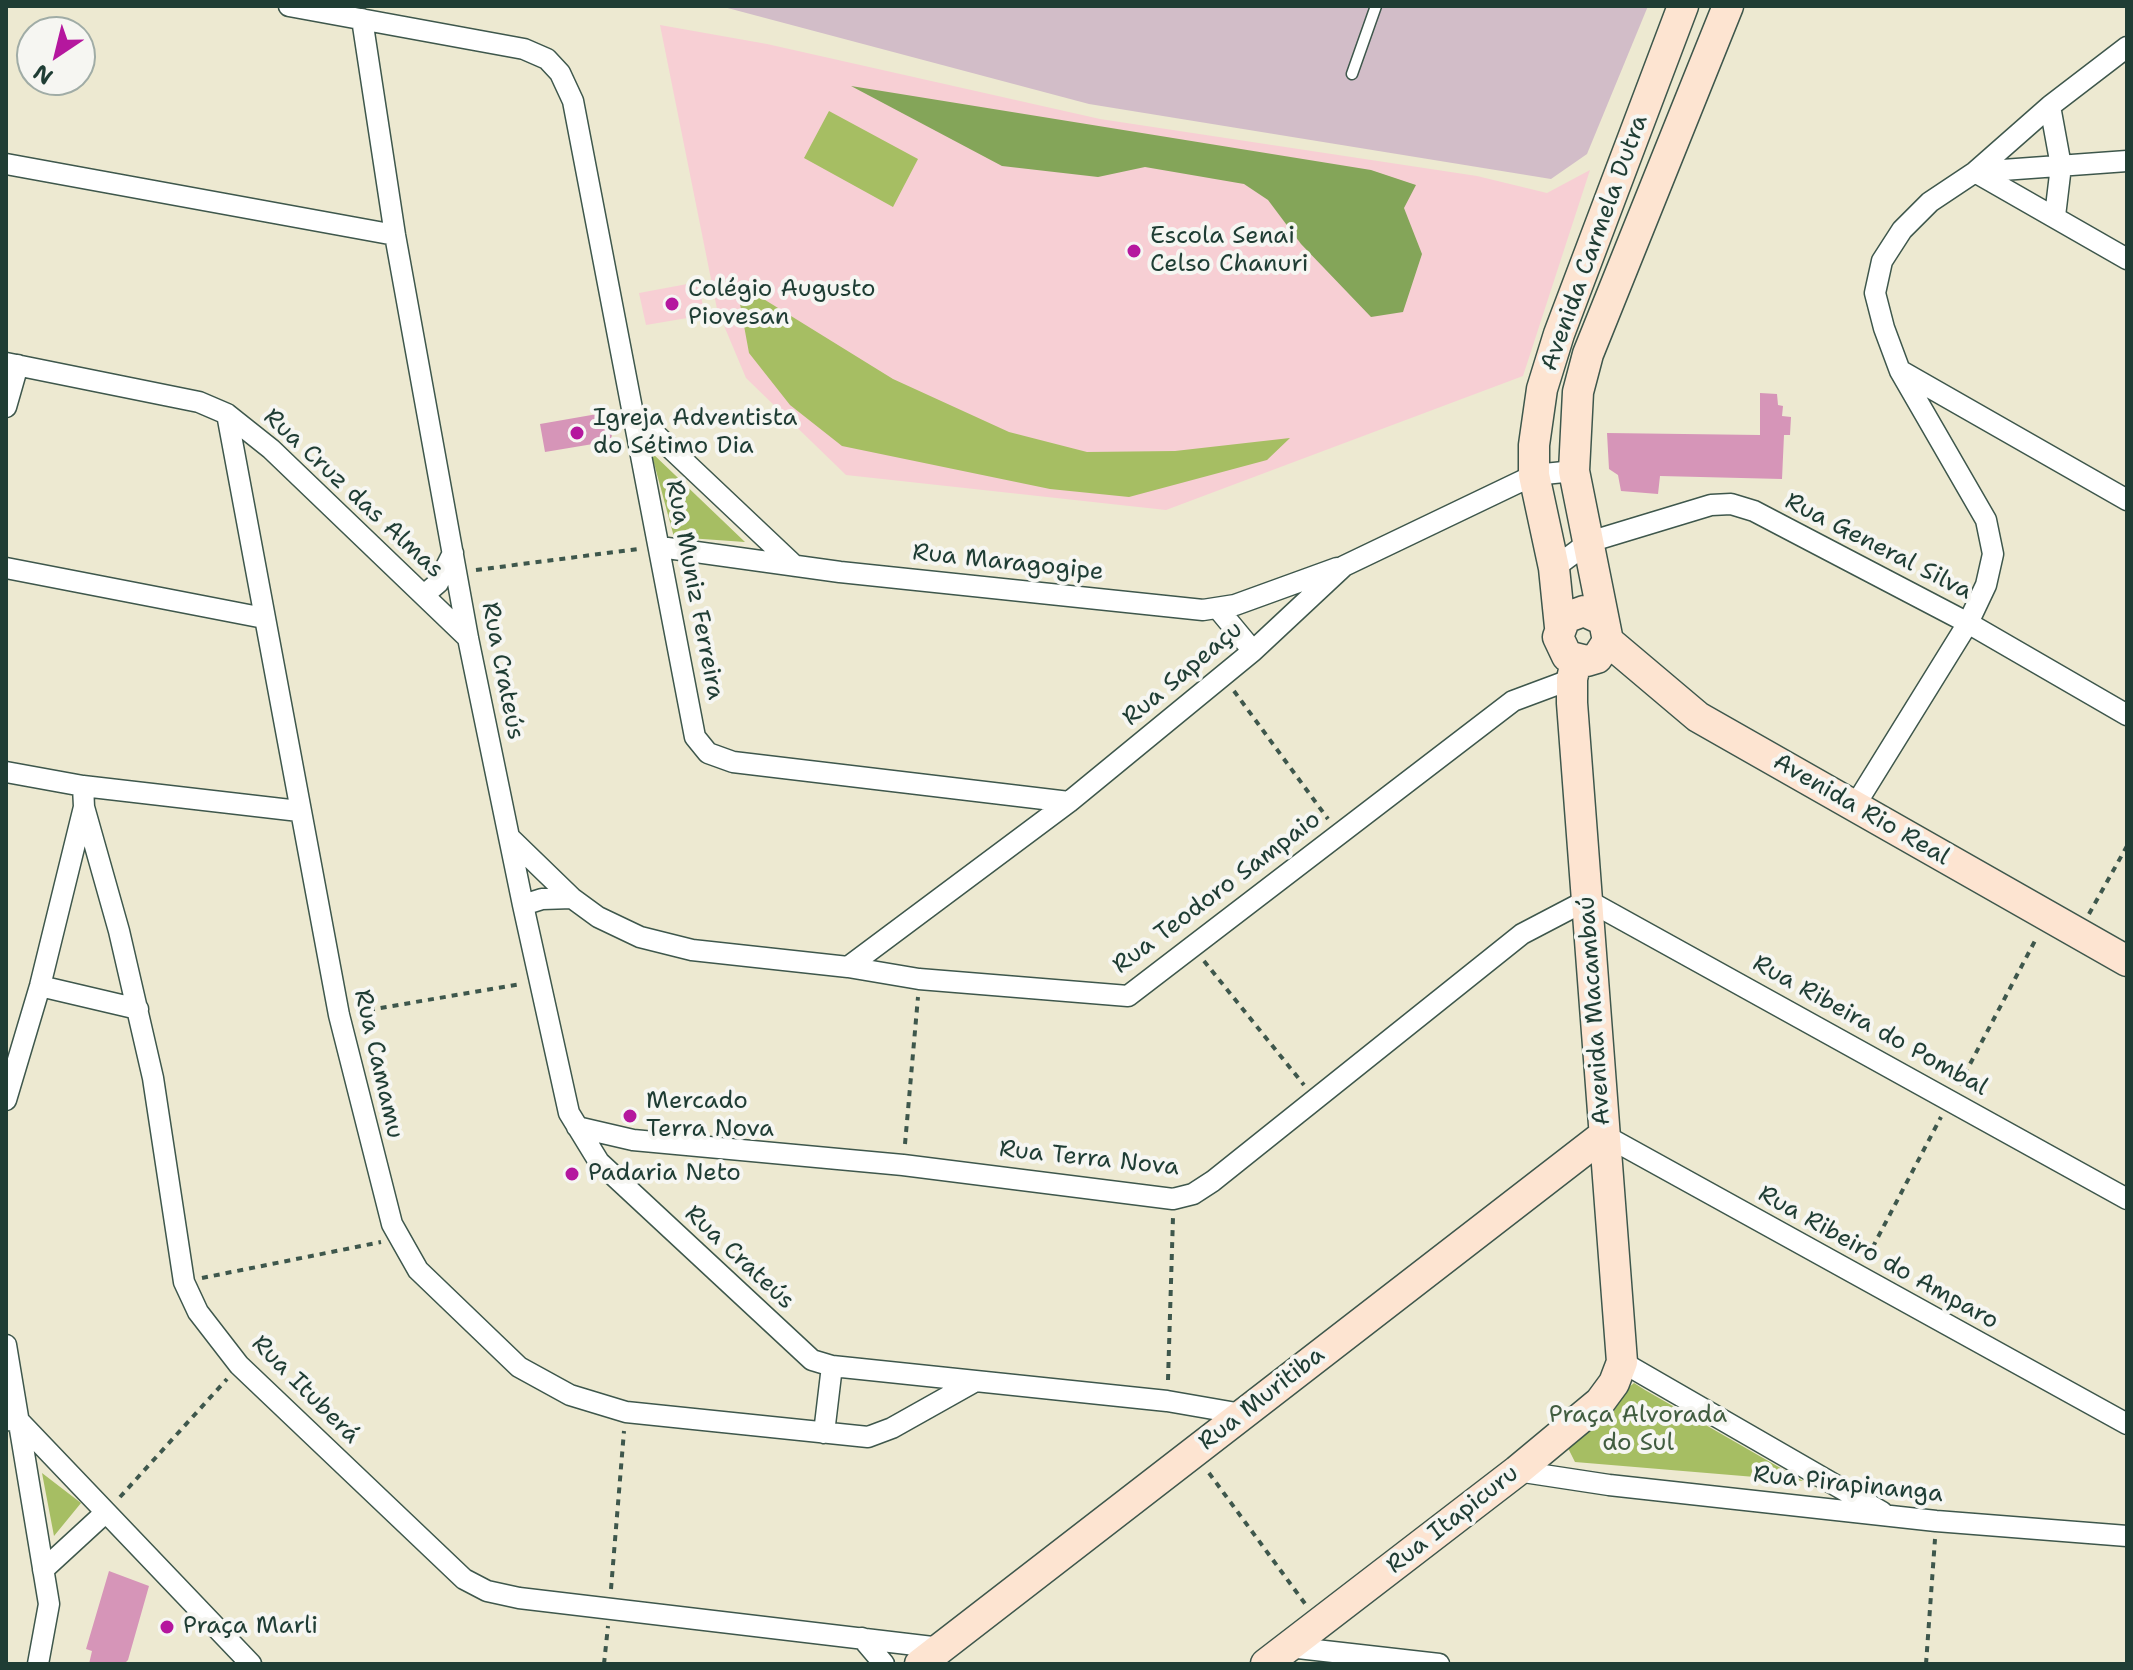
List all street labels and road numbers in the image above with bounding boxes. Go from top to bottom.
street label: Avenida Carmela Dutra [1535,111,1655,375]
street label: Rua Cruz das Almas [257,403,449,585]
street label: Rua Muniz Ferreira [659,478,729,702]
street label: Rua General Silva [1780,487,1976,607]
street label: Rua Maragogipe [911,539,1105,587]
street label: Rua Crateús [475,600,529,742]
street label: Rua Sapeaçu [1117,616,1249,732]
street label: Avenida Rio Real [1768,748,1954,872]
street label: Rua Teodoro Sampaio [1108,806,1326,980]
street label: Avenida Macambaú [1573,895,1617,1127]
street label: Rua Ribeira do Pombal [1747,949,1993,1103]
street label: Rua Camamu [347,987,409,1141]
street label: Rua Terra Nova [998,1135,1180,1183]
street label: Rua Ribeiro do Amparo [1753,1180,2003,1336]
street label: Rua Crateús [678,1200,800,1316]
street label: Rua Ituberá [245,1330,365,1450]
street label: Rua Muritiba [1193,1341,1331,1457]
street label: Rua Itapicuru [1381,1460,1525,1580]
street label: Rua Pirapinanga [1752,1461,1944,1509]

